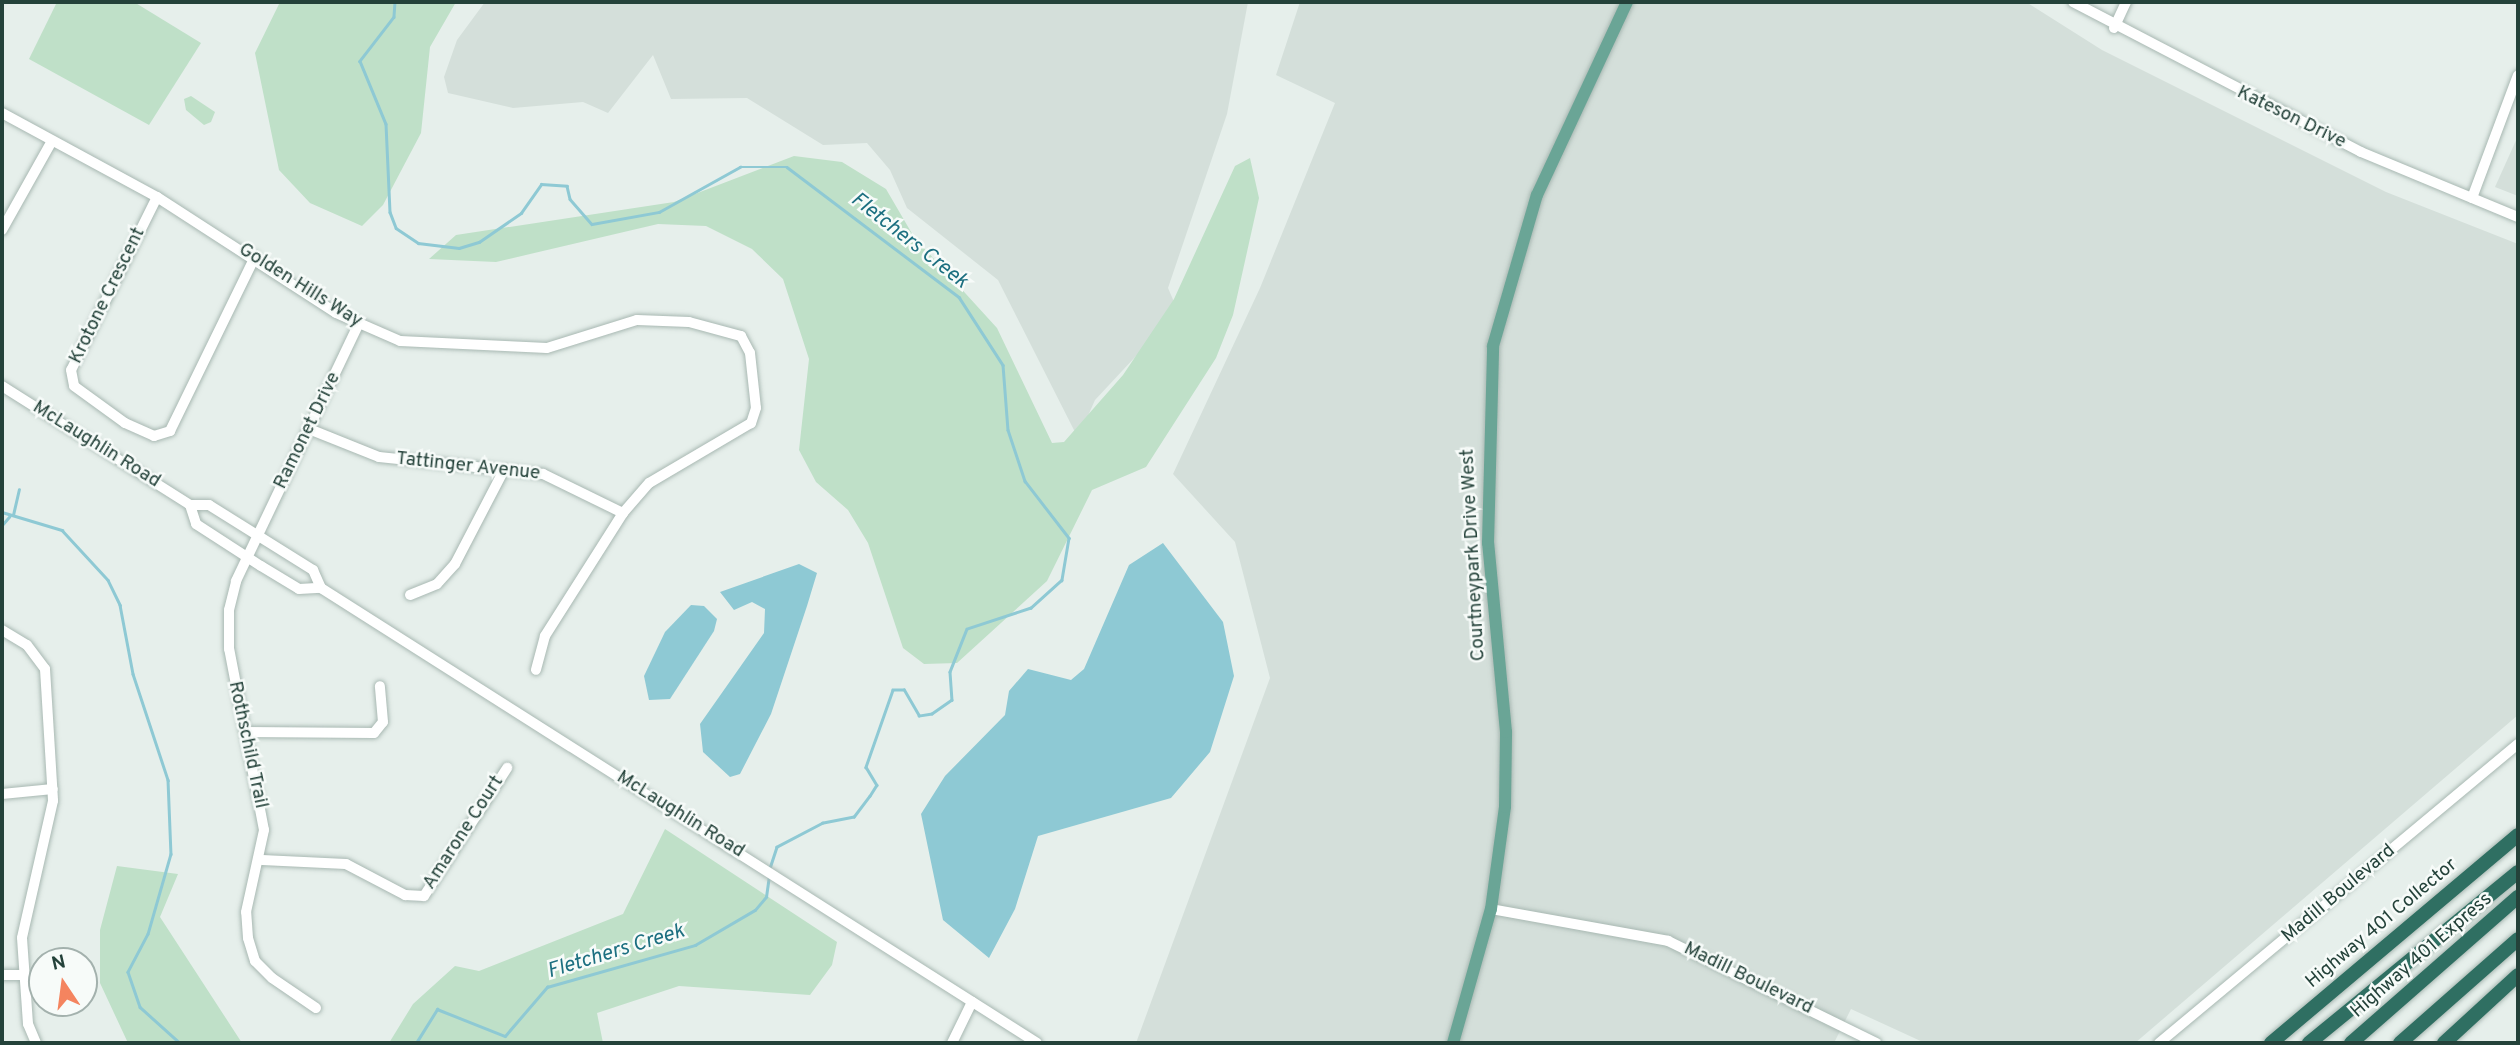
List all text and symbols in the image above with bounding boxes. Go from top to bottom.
street label: Kateson Drive [2233,82,2349,154]
water label: Fletchers Creek [845,187,973,295]
street label: Krotone Crescent [65,224,151,368]
street label: Golden Hills Way [234,239,366,333]
street label: Ramonet Drive [270,369,346,493]
street label: McLaughlin Road [28,397,164,493]
street label: Tattinger Avenue [394,448,542,486]
street label: Courtneypark Drive West [1457,448,1491,662]
street label: Rothschild Trail [222,679,272,811]
street label: McLaughlin Road [612,767,748,863]
street label: Amarone Court [419,772,509,894]
street label: Madill Boulevard [2278,840,2400,948]
street label: Highway 401 Collector [2302,854,2462,994]
street label: Highway 401 Express [2347,889,2497,1023]
water label: Fletchers Creek [544,919,688,985]
street label: Madill Boulevard [1680,938,1816,1020]
north arrow [28,947,98,1017]
text: N [49,950,68,977]

